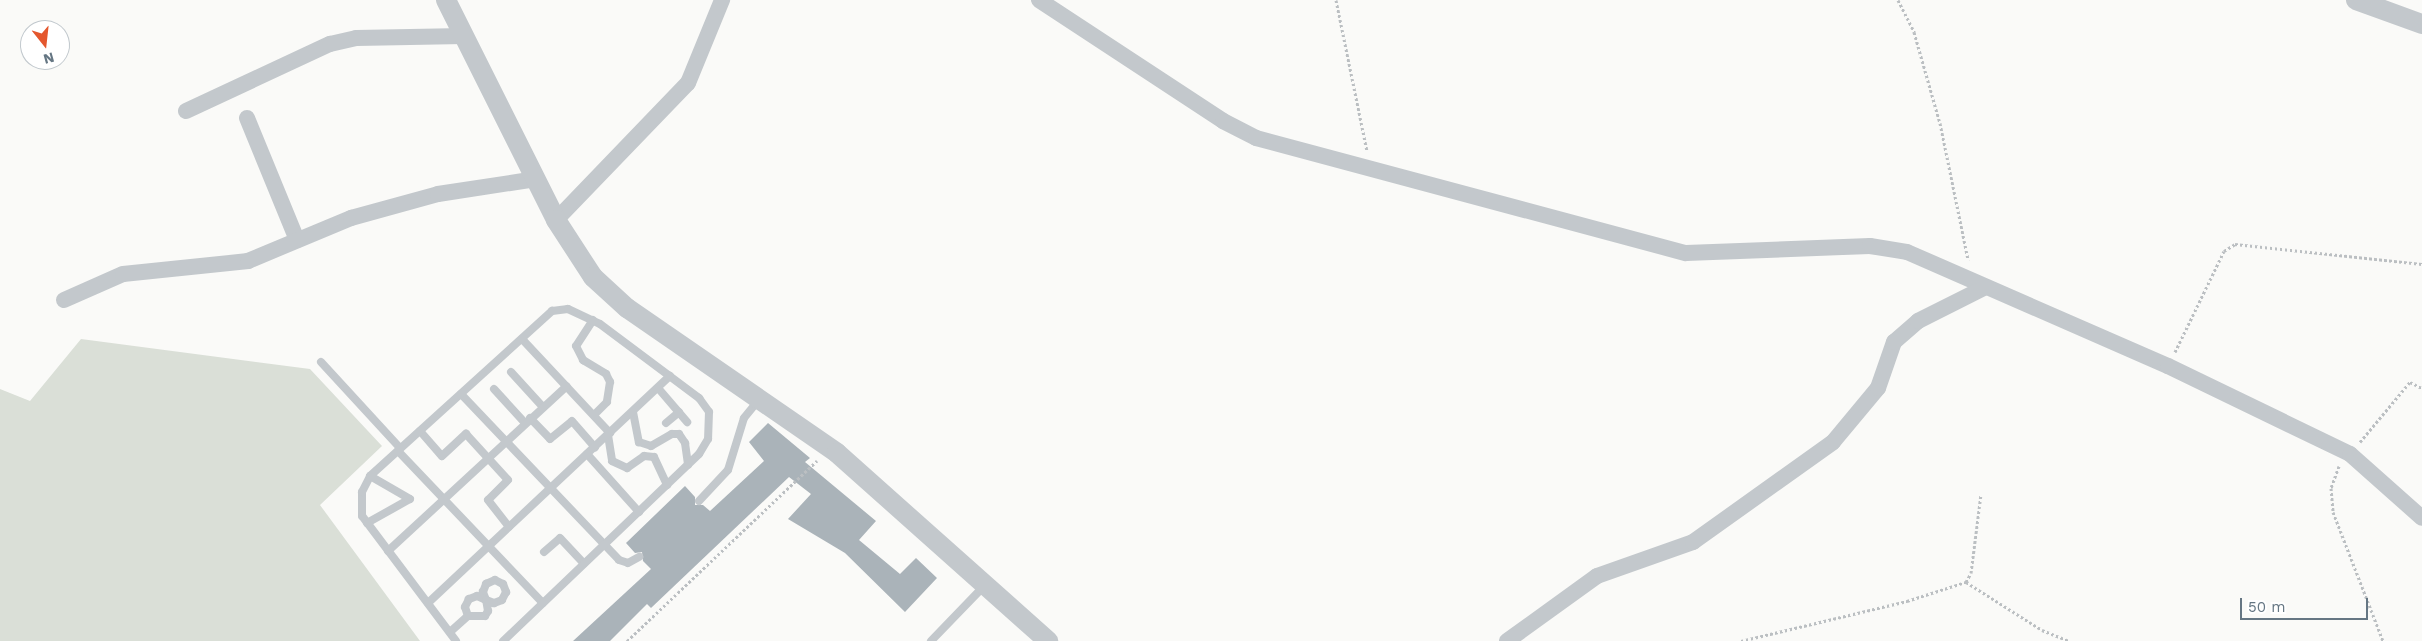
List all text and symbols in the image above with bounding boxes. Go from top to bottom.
north arrow [20,20,70,70]
text: N [42,49,56,68]
scale bar [2242,588,2370,620]
text: 50 m [2248,598,2285,616]

